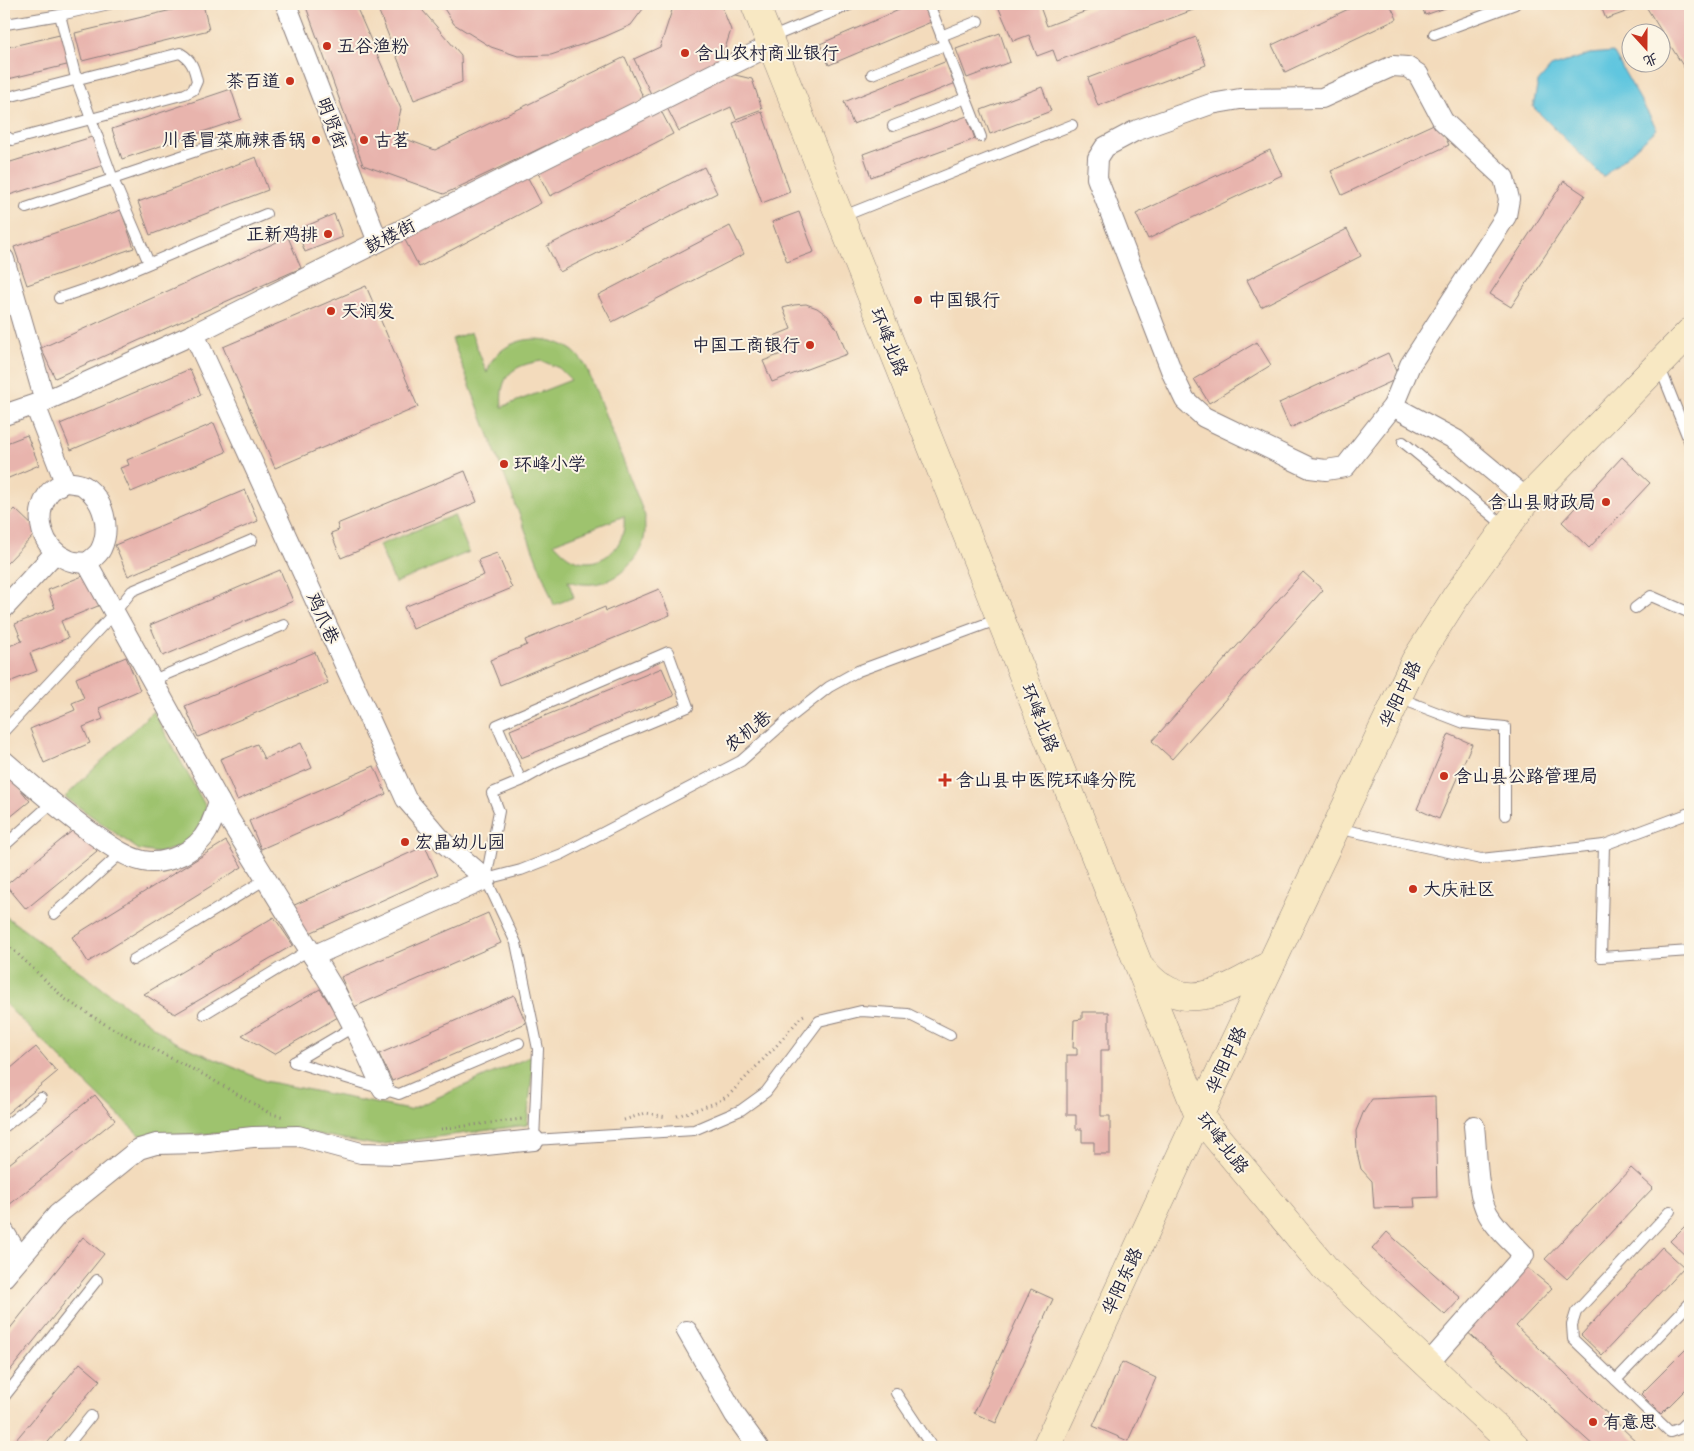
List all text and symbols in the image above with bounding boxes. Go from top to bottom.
north arrow [1622,22,1672,72]
place label: 五谷渔粉 [337,35,409,57]
marker: 五谷渔粉 [321,40,333,52]
place label: 含山农村商业银行 [695,42,839,64]
marker: 含山农村商业银行 [679,47,691,59]
text: 北 [1641,49,1660,70]
place label: 茶百道 [226,70,280,92]
marker: 茶百道 [284,75,296,87]
street label: 明贤街 [312,94,352,152]
place label: 川香冒菜麻辣香锅 [162,129,306,151]
place label: 古茗 [374,129,410,151]
marker: 川香冒菜麻辣香锅 [310,134,322,146]
marker: 古茗 [358,134,370,146]
street label: 鼓楼街 [361,214,419,258]
place label: 正新鸡排 [246,223,318,245]
marker: 正新鸡排 [322,228,334,240]
place label: 中国银行 [928,289,1000,311]
marker: 中国银行 [912,294,924,306]
place label: 天润发 [341,300,395,322]
marker: 天润发 [325,305,337,317]
street label: 环峰北路 [865,305,913,379]
place label: 中国工商银行 [692,334,800,356]
marker: 中国工商银行 [804,339,816,351]
place label: 环峰小学 [514,453,586,475]
marker: 环峰小学 [498,458,510,470]
place label: 含山县财政局 [1488,491,1596,513]
marker: 含山县财政局 [1600,496,1612,508]
street label: 鸡爪巷 [302,589,344,647]
street label: 华阳中路 [1374,657,1426,731]
street label: 环峰北路 [1016,681,1064,755]
street label: 农机巷 [720,705,776,757]
place label: 含山县公路管理局 [1454,765,1598,787]
place label: 含山县中医院环峰分院 [956,769,1136,791]
marker: 含山县公路管理局 [1438,770,1450,782]
marker: 含山县中医院环峰分院 [938,773,952,787]
place label: 宏晶幼儿园 [415,831,505,853]
marker: 宏晶幼儿园 [399,836,411,848]
place label: 大庆社区 [1423,878,1495,900]
marker: 大庆社区 [1407,883,1419,895]
street label: 华阳中路 [1201,1023,1251,1097]
street label: 环峰北路 [1192,1108,1254,1178]
street label: 华阳东路 [1097,1244,1147,1318]
place label: 有意思 [1603,1411,1657,1433]
marker: 有意思 [1587,1416,1599,1428]

